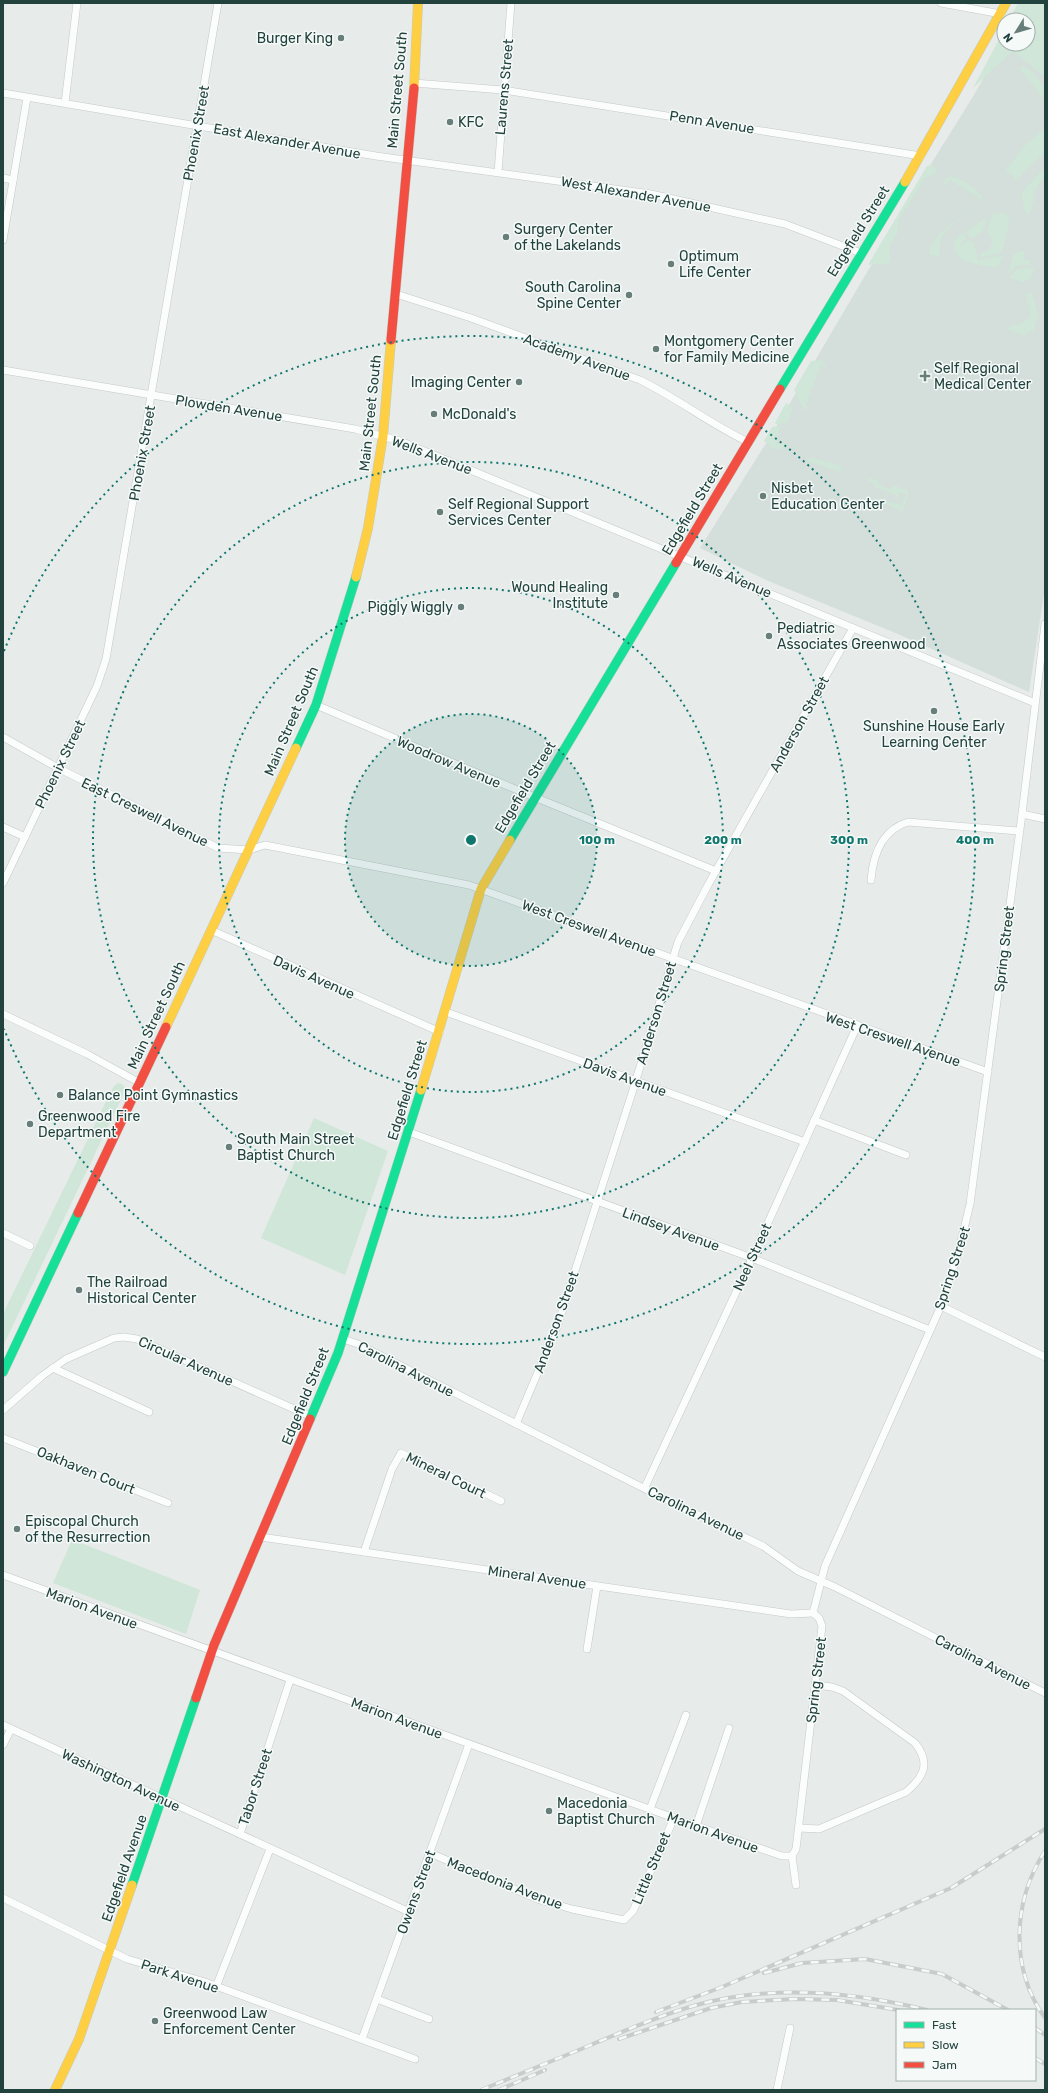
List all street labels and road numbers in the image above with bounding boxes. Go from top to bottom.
street label: Main Street South [384,31,411,149]
street label: Laurens Street [492,38,517,136]
street label: Phoenix Street [180,83,213,182]
street label: Penn Avenue [668,107,756,138]
street label: East Alexander Avenue [212,120,362,163]
street label: West Alexander Avenue [560,173,712,216]
street label: Edgefield Street [824,182,893,280]
street label: Academy Avenue [521,330,633,385]
street label: Main Street South [356,354,385,472]
street label: Plowden Avenue [174,392,284,425]
street label: Phoenix Street [126,403,159,502]
street label: Wells Avenue [389,432,475,479]
street label: Edgefield Street [658,460,727,558]
street label: Wells Avenue [689,553,774,602]
street label: Main Street South [261,664,322,778]
street label: Anderson Street [766,673,833,775]
street label: Phoenix Street [32,717,90,811]
street label: Woodrow Avenue [394,733,504,792]
street label: Edgefield Street [491,738,560,836]
street label: East Creswell Avenue [78,774,211,851]
street label: West Creswell Avenue [519,896,659,961]
street label: Spring Street [991,905,1018,993]
street label: Davis Avenue [270,952,357,1003]
street label: Main Street South [124,958,189,1072]
street label: Anderson Street [633,959,680,1067]
street label: West Creswell Avenue [823,1008,963,1071]
street label: Edgefield Street [384,1037,431,1142]
street label: Davis Avenue [581,1054,669,1100]
street label: Lindsey Avenue [620,1204,722,1255]
street label: Neel Street [729,1220,776,1294]
street label: Spring Street [931,1224,974,1312]
street label: Anderson Street [530,1269,583,1375]
street label: Circular Avenue [136,1333,236,1390]
street label: Carolina Avenue [355,1338,457,1401]
street label: Edgefield Street [278,1344,333,1448]
street label: Oakhaven Court [34,1443,138,1498]
street label: Mineral Court [403,1449,489,1502]
street label: Carolina Avenue [645,1483,747,1544]
street label: Mineral Avenue [487,1562,587,1593]
street label: Marion Avenue [44,1584,140,1633]
street label: Carolina Avenue [932,1631,1034,1694]
street label: Spring Street [803,1636,830,1724]
street label: Marion Avenue [349,1694,445,1743]
street label: Washington Avenue [59,1746,183,1815]
street label: Tabor Street [235,1746,276,1828]
street label: Marion Avenue [665,1808,761,1857]
street label: Edgefield Avenue [98,1812,151,1924]
street label: Little Street [629,1829,675,1907]
street label: Owens Street [393,1847,440,1936]
street label: Macedonia Avenue [445,1854,565,1913]
street label: Park Avenue [139,1956,221,1997]

